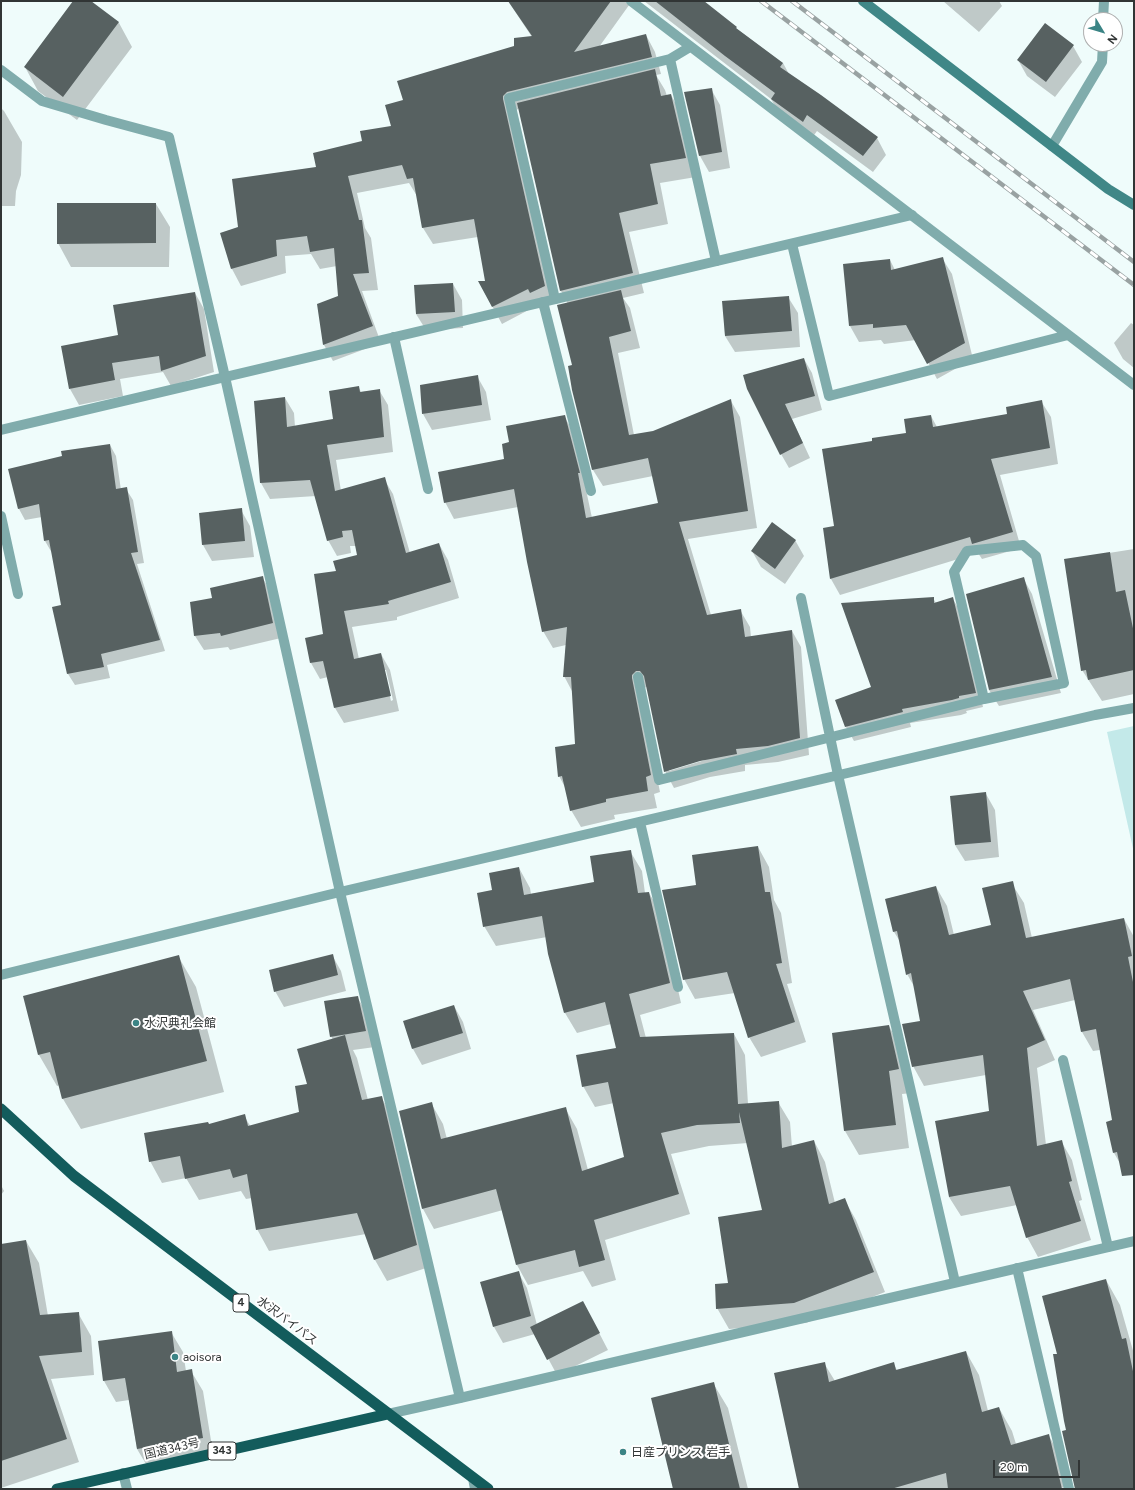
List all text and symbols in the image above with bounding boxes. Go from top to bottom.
north arrow [1083,12,1123,52]
text: N [1104,32,1120,46]
place label: 水沢典礼会館 [144,1016,216,1030]
marker: 水沢典礼会館 [131,1018,141,1028]
road number: 4 [233,1294,249,1312]
street label: 水沢バイパス [254,1294,320,1348]
place label: aoisora [183,1350,222,1364]
marker: aoisora [170,1352,180,1362]
street label: 国道343号 [143,1436,201,1462]
road number: 343 [208,1442,236,1460]
place label: 日産プリンス 岩手 [631,1445,730,1459]
marker: 日産プリンス 岩手 [618,1447,628,1457]
scale bar [995,1452,1082,1478]
text: 20 m [1000,1460,1028,1474]

